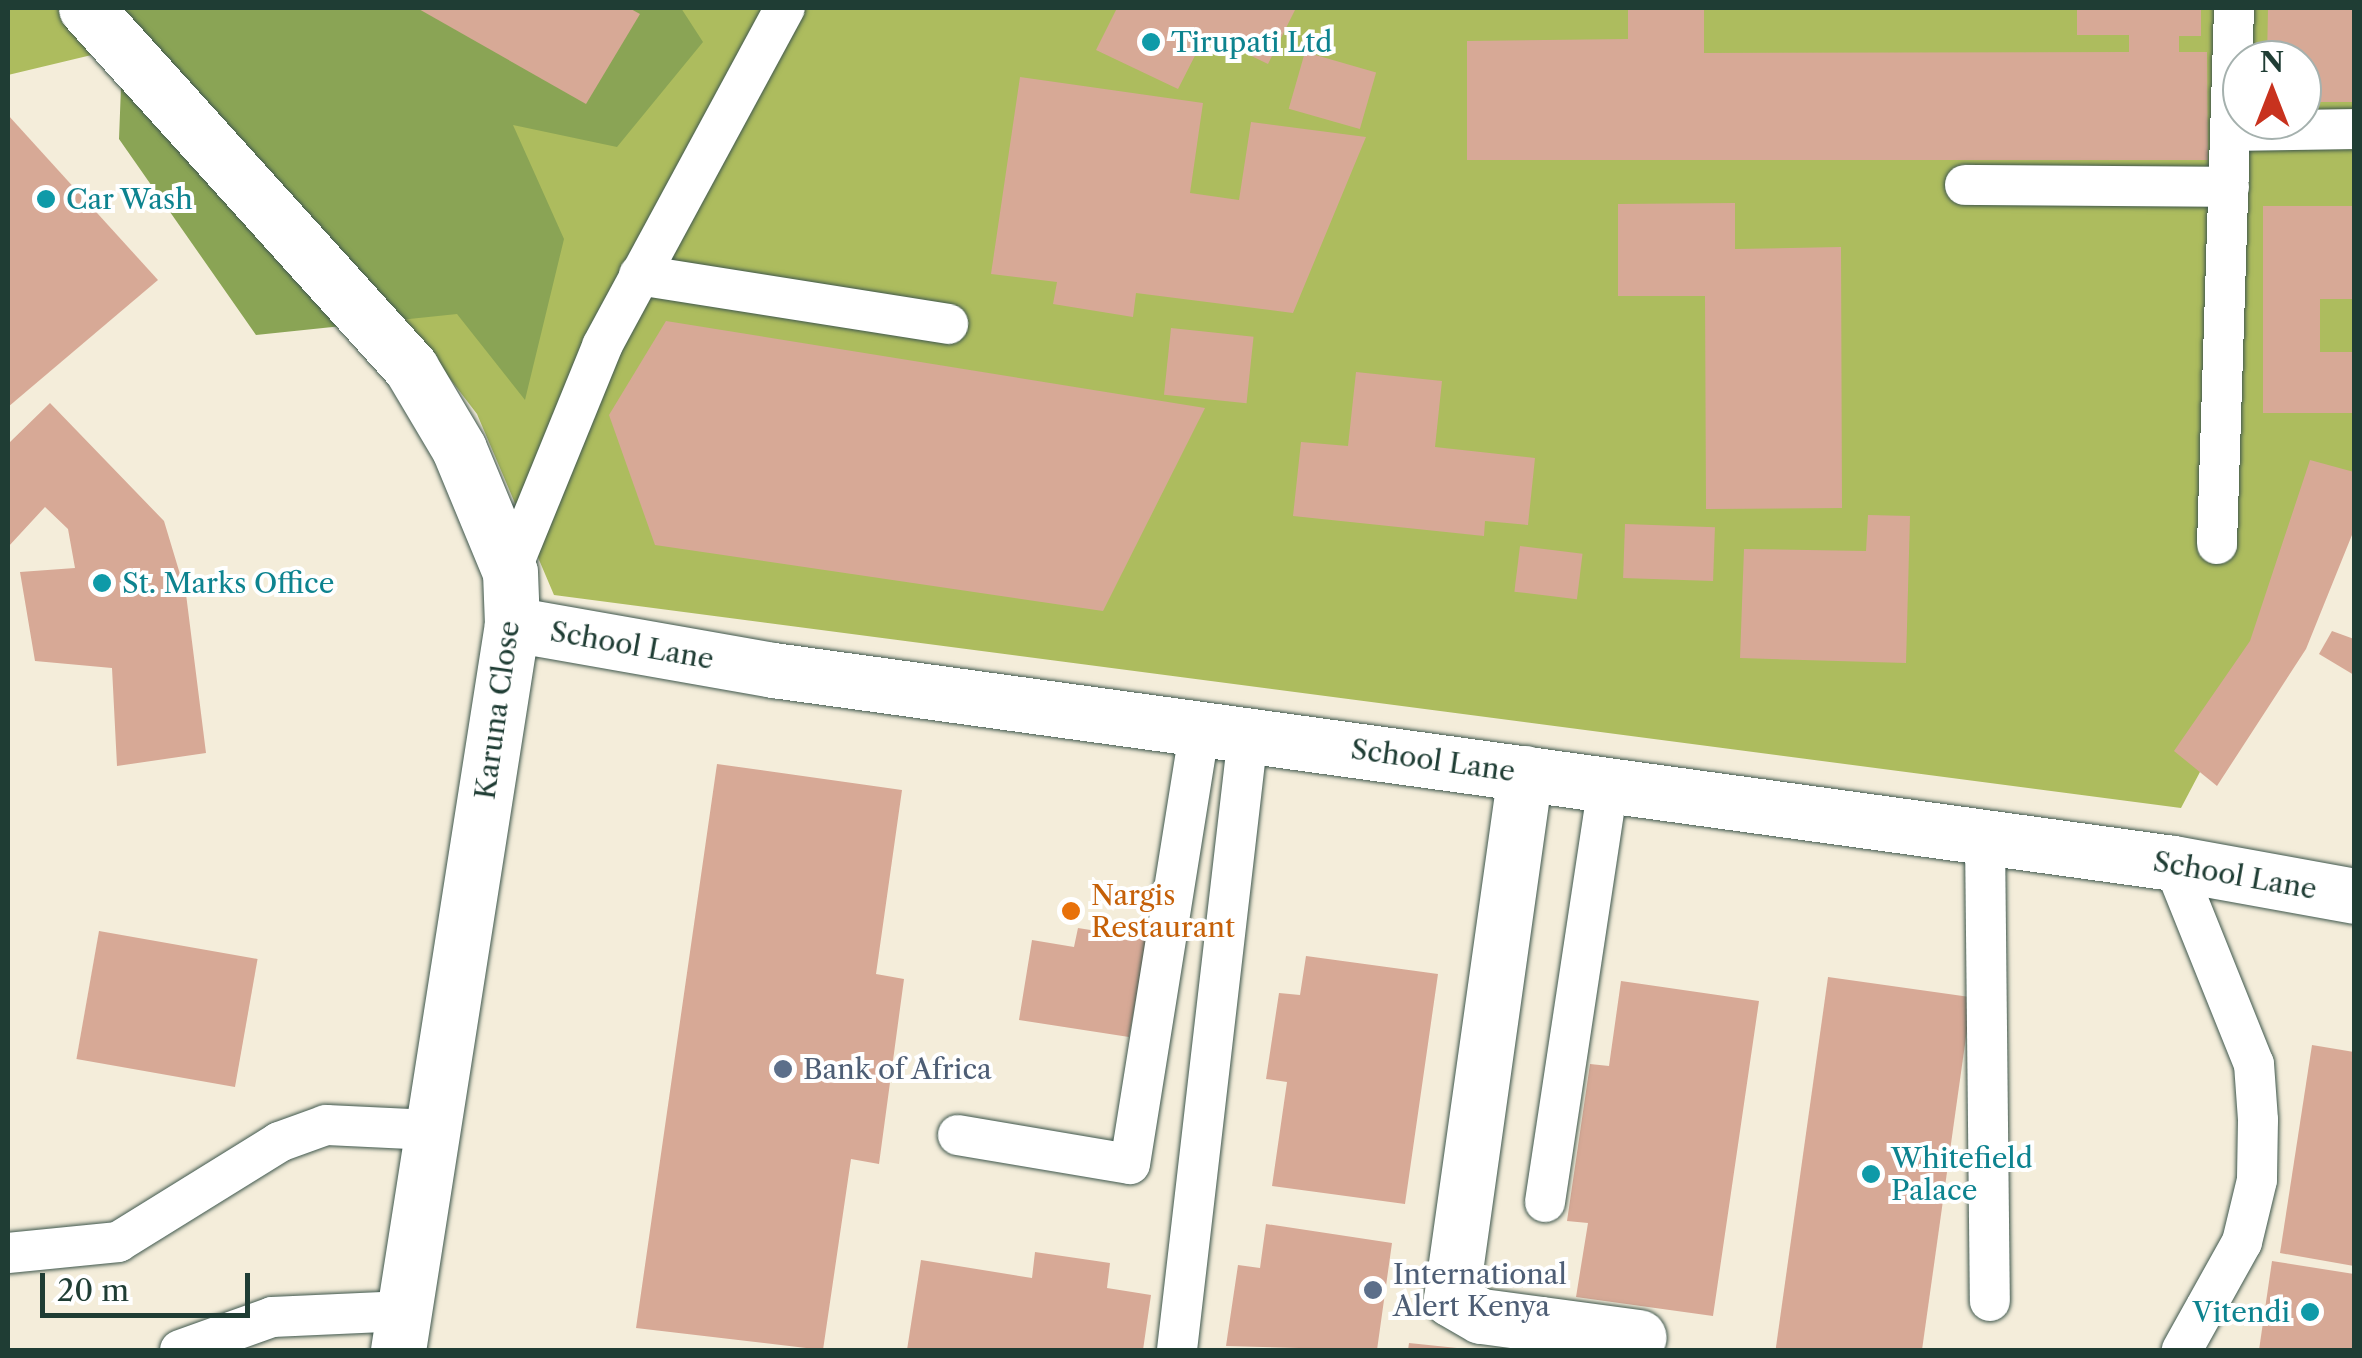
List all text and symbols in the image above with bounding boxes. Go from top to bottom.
place label: Tirupati Ltd [1171,25,1332,59]
marker: Tirupati Ltd [1140,31,1162,53]
north arrow [2222,40,2322,140]
text: N [2260,45,2284,79]
place label: Car Wash [66,182,194,216]
marker: Car Wash [35,188,57,210]
place label: St. Marks Office [122,566,334,600]
marker: St. Marks Office [91,572,113,594]
street label: School Lane [548,614,716,676]
street label: Karuna Close [468,618,526,802]
street label: School Lane [1349,732,1517,788]
street label: School Lane [2151,844,2319,906]
place label: Nargis Restaurant [1091,878,1235,944]
marker: Nargis Restaurant [1060,900,1082,922]
place label: Bank of Africa [803,1052,994,1086]
marker: Bank of Africa [772,1058,794,1080]
place label: Whitefield Palace [1891,1141,2033,1207]
marker: Whitefield Palace [1860,1163,1882,1185]
scale bar [45,1253,255,1315]
place label: International Alert Kenya [1393,1257,1567,1323]
text: 20 m [57,1272,129,1309]
marker: International Alert Kenya [1362,1279,1384,1301]
place label: Vitendi [2193,1295,2290,1329]
marker: Vitendi [2299,1301,2321,1323]

